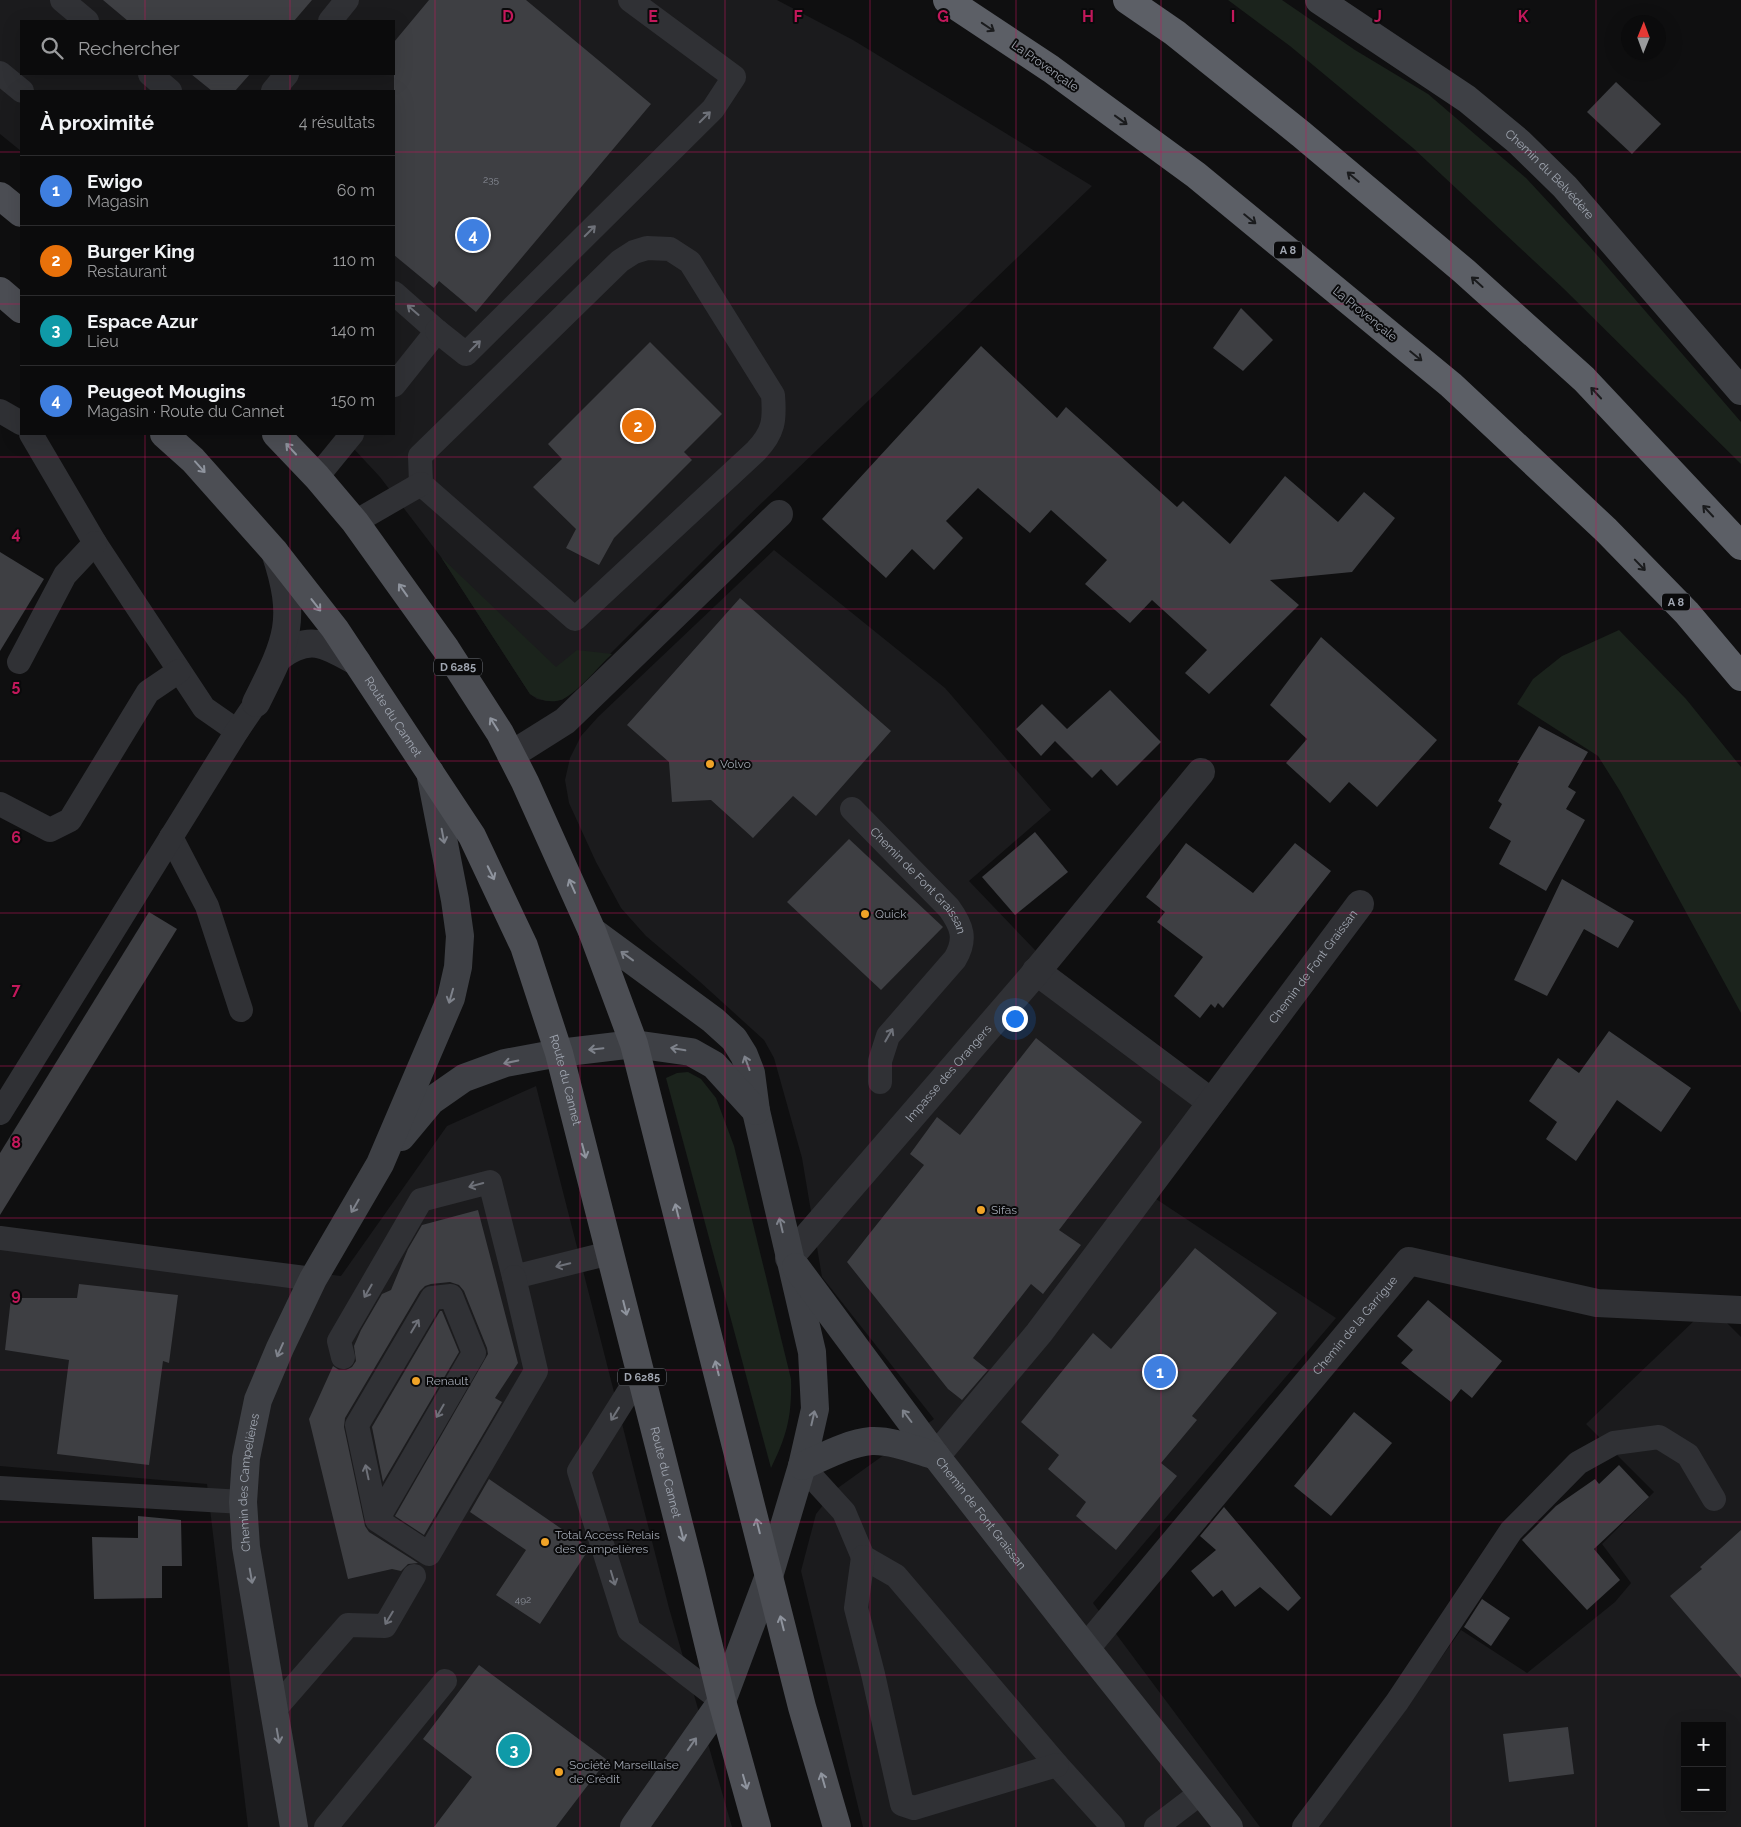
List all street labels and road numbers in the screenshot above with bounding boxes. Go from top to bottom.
street label: La Provençale [1009,38,1081,94]
street label: Chemin du Belvédère [1502,127,1597,222]
road number: A 8 [1274,242,1302,258]
street label: La Provençale [1330,284,1400,344]
road number: A 8 [1662,594,1690,610]
road number: D 6285 [434,659,482,676]
street label: Route du Cannet [361,674,425,760]
street label: Chemin de Font Graissan [867,825,968,935]
street label: Chemin de Font Graissan [1266,907,1360,1026]
street label: Impasse des Orangers [903,1022,995,1125]
street label: Route du Cannet [546,1033,584,1127]
street label: Chemin de la Garrigue [1310,1273,1400,1378]
road number: D 6285 [618,1368,666,1385]
street label: Chemin des Campelières [236,1412,262,1553]
street label: Route du Cannet [647,1425,684,1519]
street label: Chemin de Font Graissan [933,1454,1029,1572]

